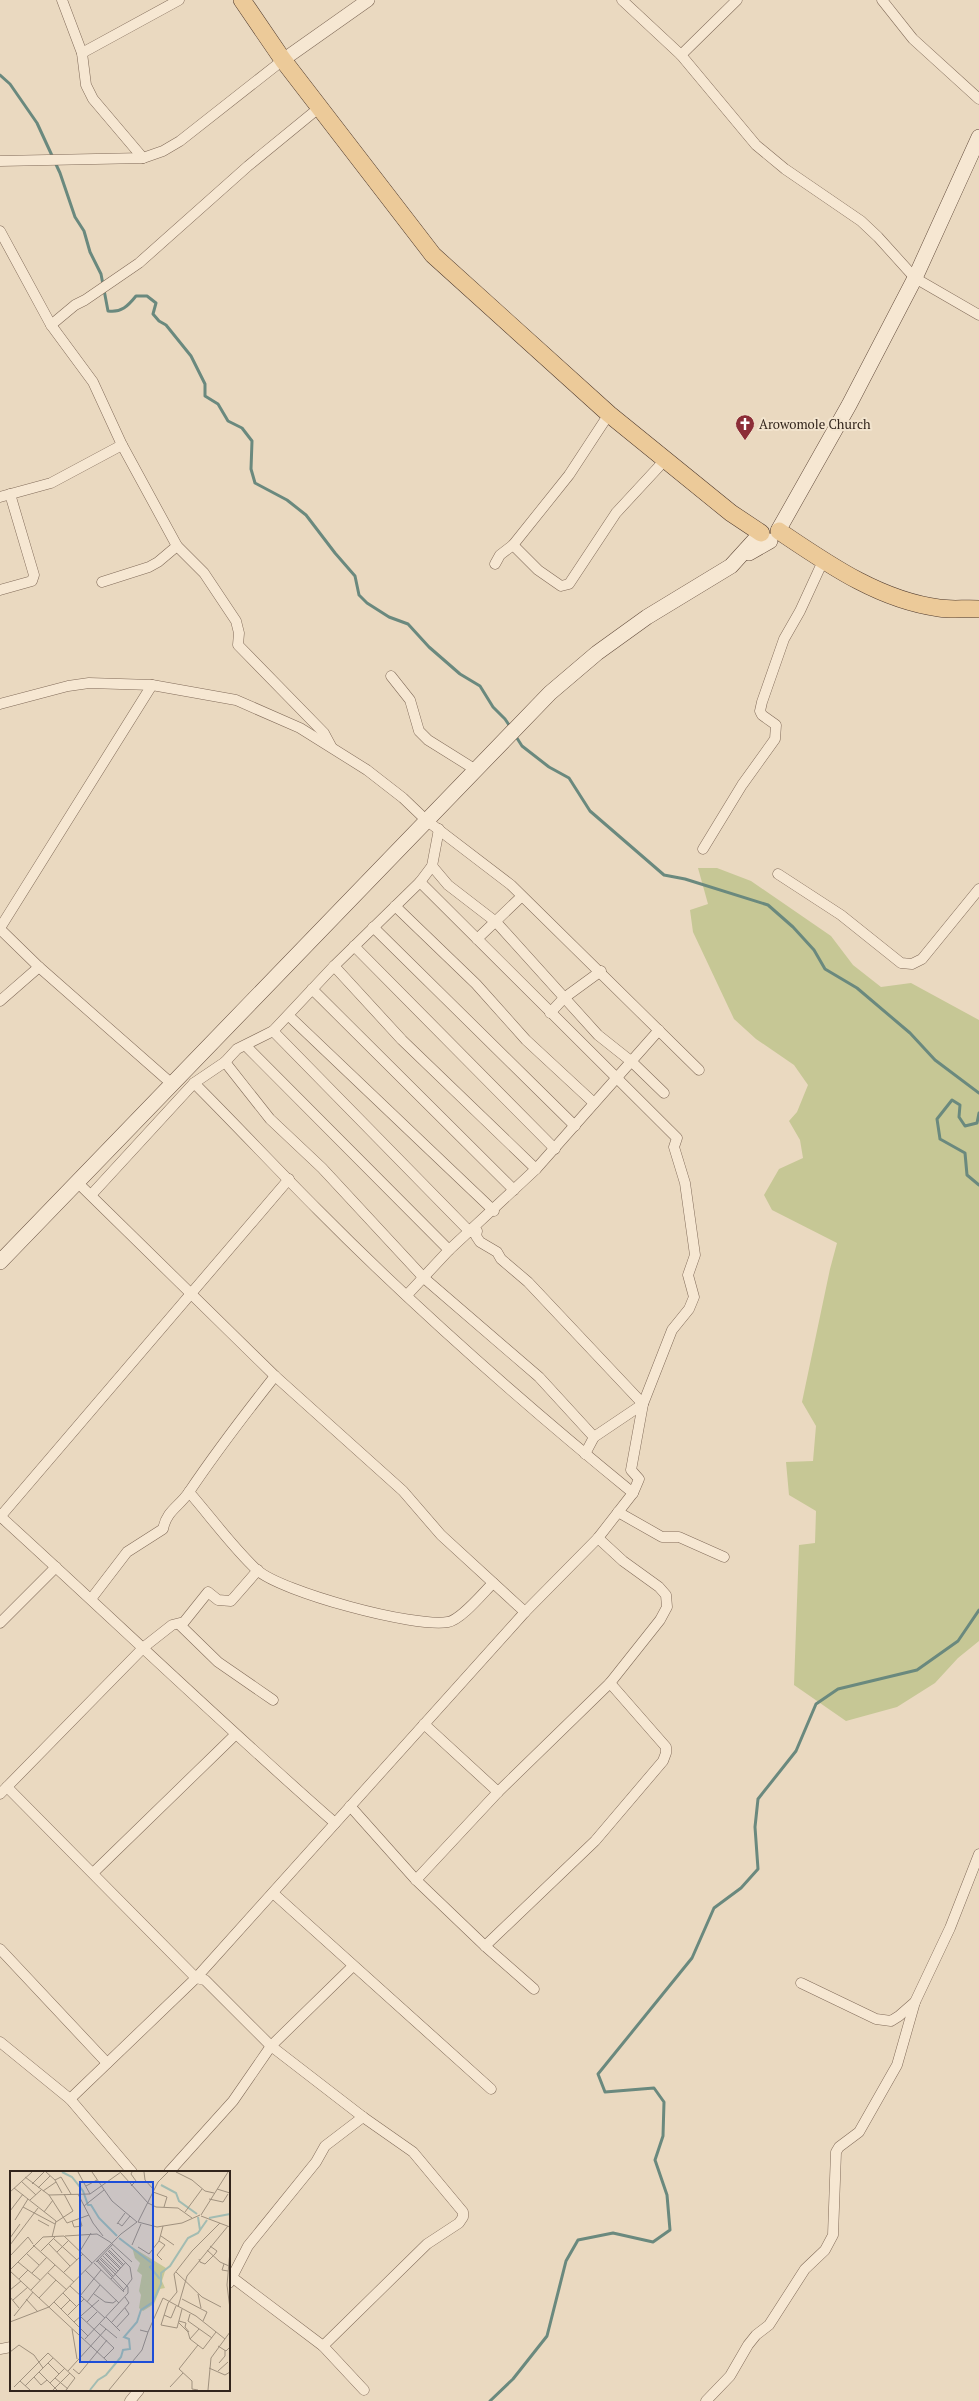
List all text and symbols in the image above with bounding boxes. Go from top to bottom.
church icon: Arowomole Church [734,413,756,441]
place label: Arowomole Church [759,415,871,433]
inset map [10,2171,230,2391]

